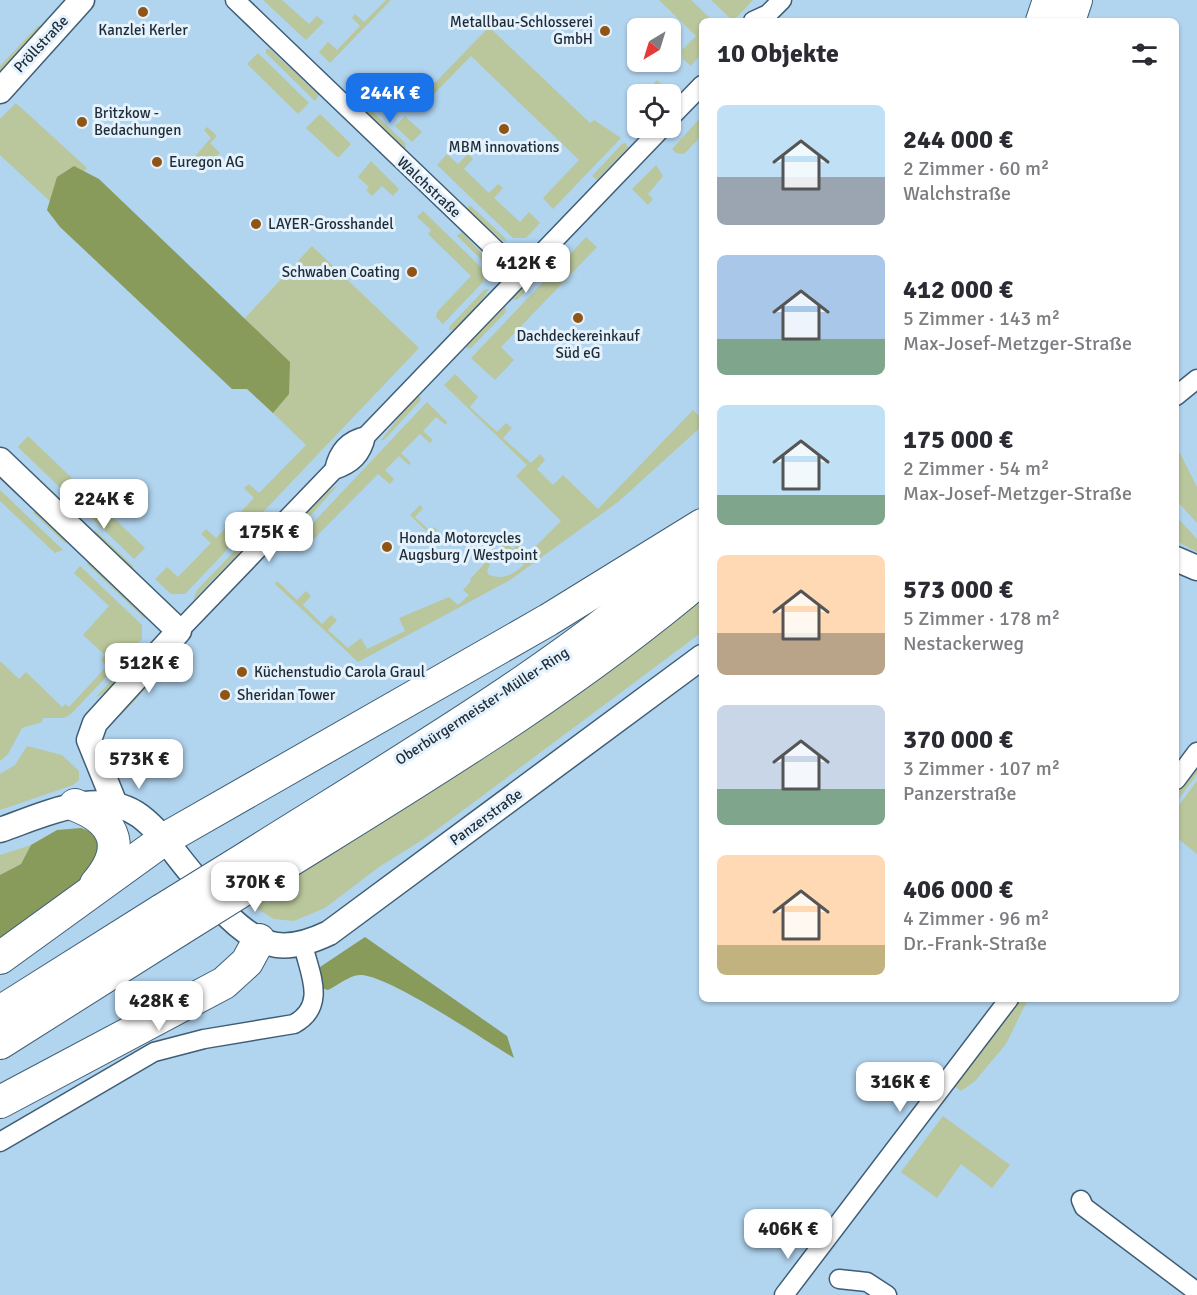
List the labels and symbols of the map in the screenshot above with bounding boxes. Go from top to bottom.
marker: Kanzlei Kerler [136,5,150,19]
street label: Pröllstraße [10,12,72,76]
place label: Metallbau-Schlosserei GmbH [450,13,593,48]
north arrow [627,18,681,72]
place label: Kanzlei Kerler [98,21,188,39]
marker: Metallbau-Schlosserei GmbH [598,24,612,38]
pin: 244K € [341,73,439,124]
place label: Britzkow - Bedachungen [94,104,181,139]
marker: Britzkow - Bedachungen [75,115,89,129]
marker: MBM innovations [497,122,511,136]
place label: MBM innovations [449,138,560,156]
place label: Euregon AG [169,153,244,171]
street label: Walchstraße [393,153,465,221]
marker: Euregon AG [150,155,164,169]
place label: LAYER-Grosshandel [268,215,394,233]
marker: LAYER-Grosshandel [249,217,263,231]
pin: 412K € [477,243,575,294]
place label: Schwaben Coating [282,263,400,281]
marker: Schwaben Coating [405,265,419,279]
marker: Dachdeckereinkauf Süd eG [571,311,585,325]
place label: Dachdeckereinkauf Süd eG [517,327,640,362]
pin: 224K € [55,479,153,530]
pin: 175K € [220,512,318,563]
place label: Honda Motorcycles Augsburg / Westpoint [399,529,538,564]
marker: Honda Motorcycles Augsburg / Westpoint [380,540,394,554]
pin: 512K € [100,643,198,694]
street label: Oberbürgermeister-Müller-Ring [392,643,572,769]
place label: Küchenstudio Carola Graul [254,663,425,681]
marker: Küchenstudio Carola Graul [235,665,249,679]
place label: Sheridan Tower [237,686,336,704]
marker: Sheridan Tower [218,688,232,702]
pin: 573K € [90,739,188,790]
street label: Panzerstraße [446,785,526,849]
pin: 370K € [206,862,304,913]
pin: 428K € [110,981,208,1032]
pin: 316K € [851,1062,949,1113]
pin: 406K € [739,1209,837,1260]

